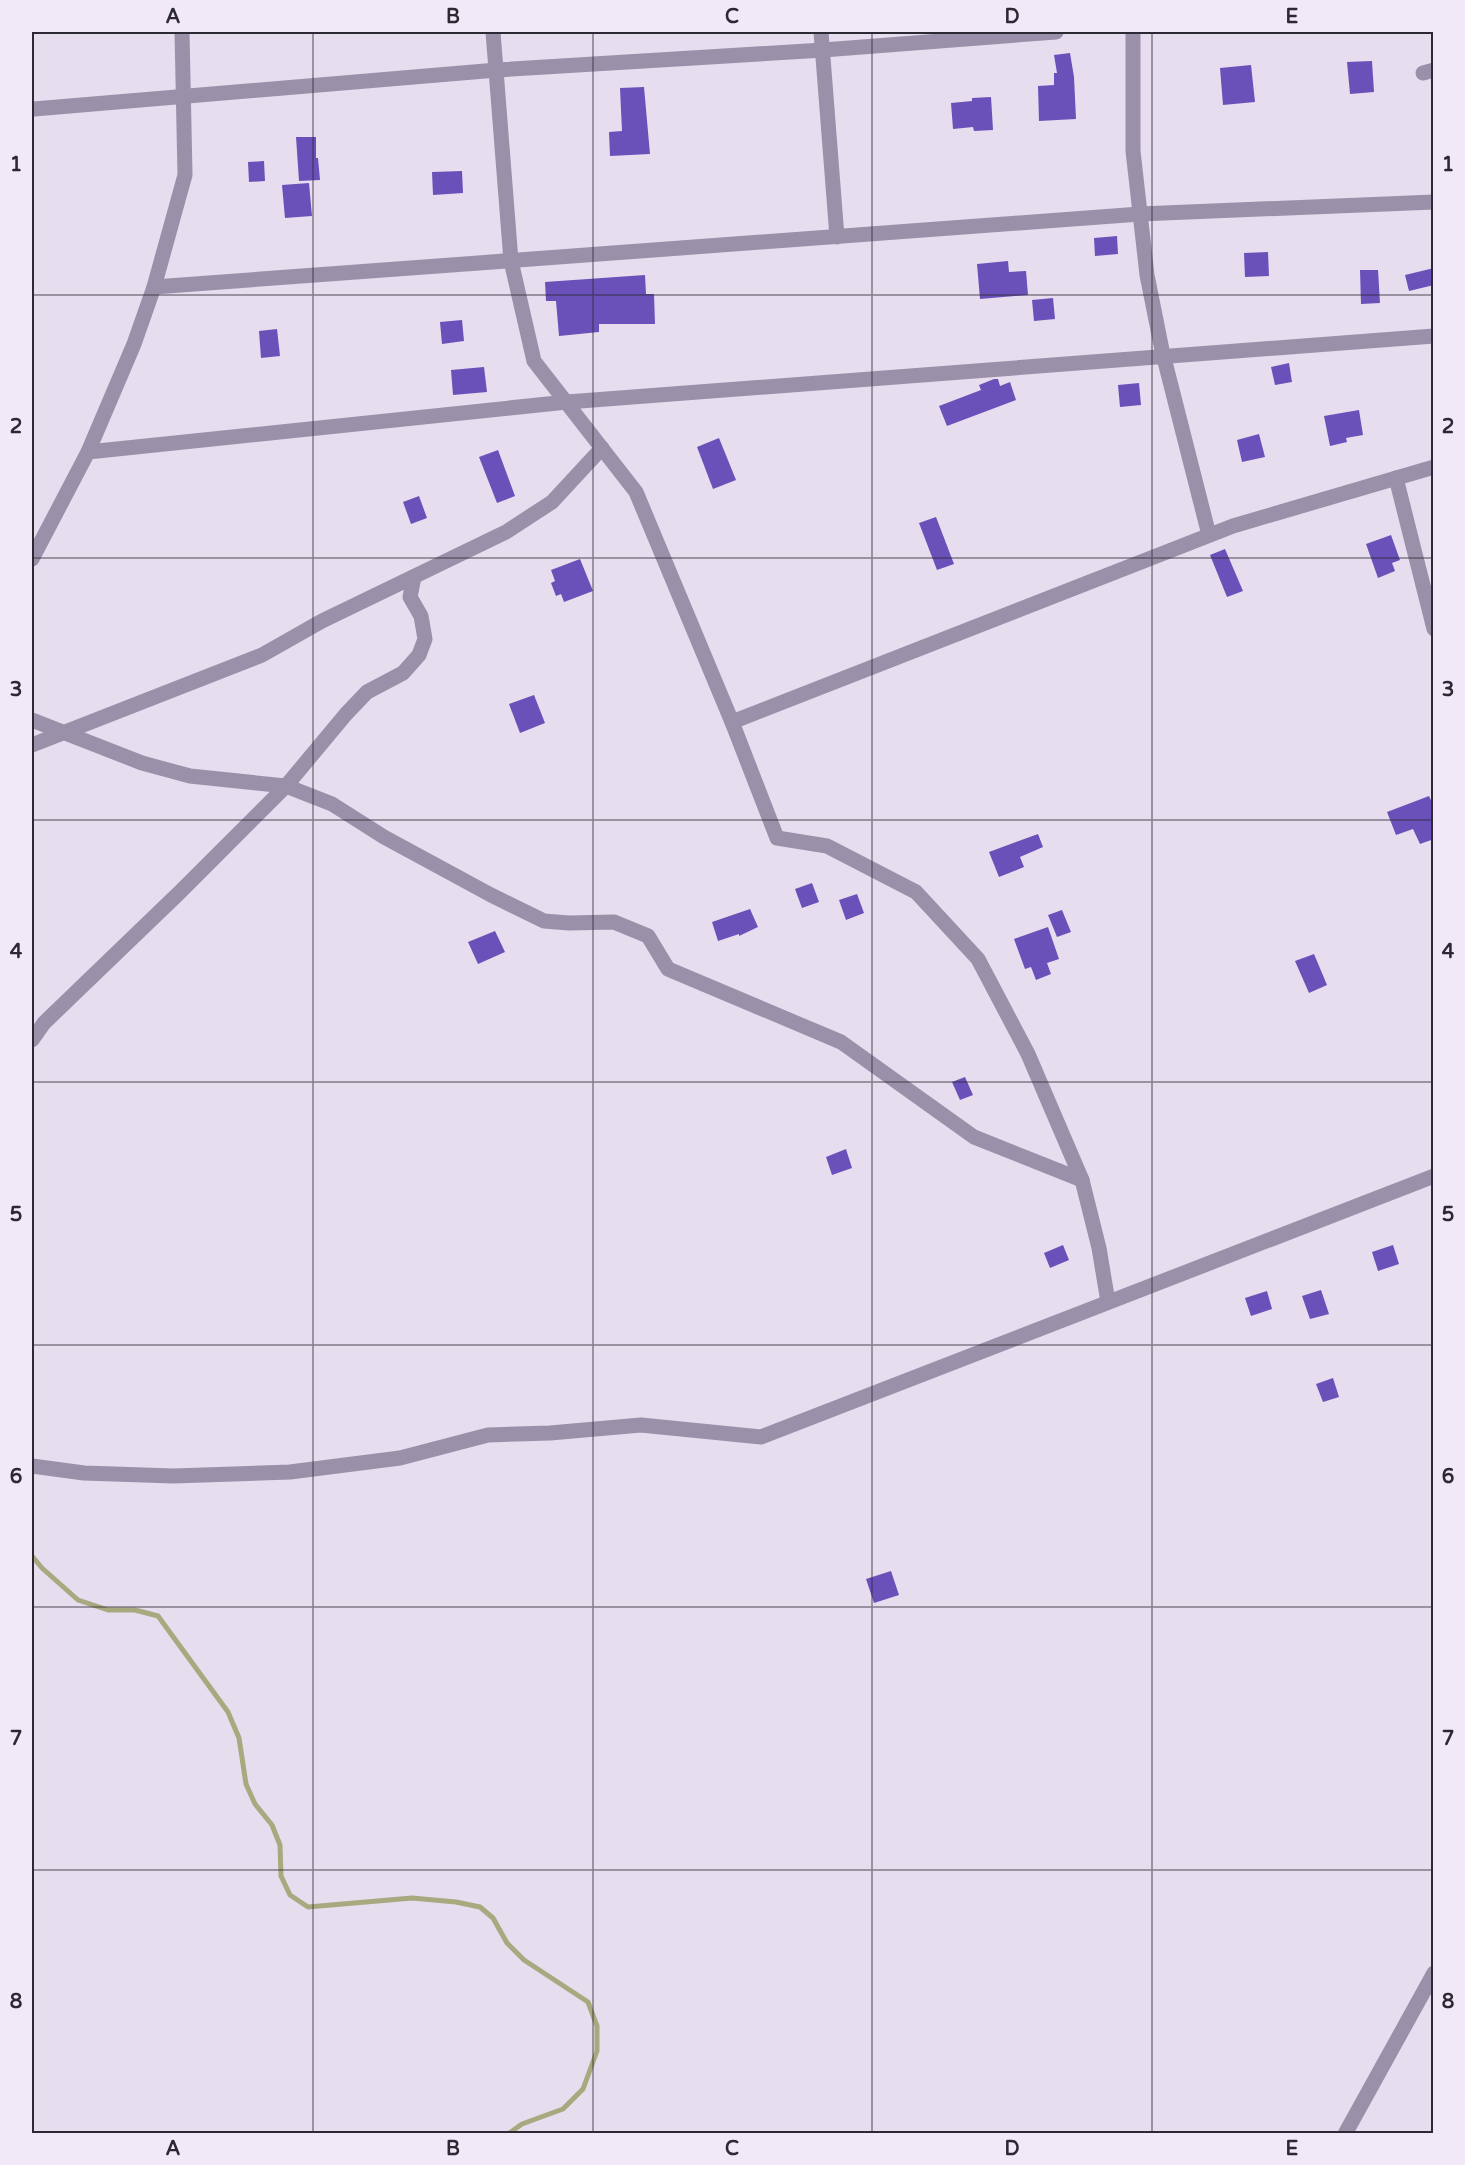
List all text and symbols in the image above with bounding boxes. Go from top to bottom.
text: A [166,5,181,29]
text: B [446,5,460,29]
text: C [725,5,739,29]
text: D [1004,5,1020,29]
text: E [1286,5,1299,29]
text: 1 [10,153,22,177]
text: 1 [1442,153,1454,177]
text: 2 [10,415,22,439]
text: 2 [1442,415,1454,439]
text: 3 [10,678,22,702]
text: 3 [1442,678,1454,702]
text: 4 [10,940,23,964]
text: 4 [1442,940,1455,964]
text: 5 [10,1203,22,1227]
text: 5 [1442,1203,1454,1227]
text: 6 [10,1465,22,1489]
text: 6 [1442,1465,1454,1489]
text: 7 [10,1727,22,1751]
text: 7 [1442,1727,1454,1751]
text: 8 [10,1990,22,2014]
text: 8 [1442,1990,1454,2014]
text: A [166,2137,181,2161]
text: B [446,2137,460,2161]
text: C [725,2137,739,2161]
text: D [1004,2137,1020,2161]
text: E [1286,2137,1299,2161]

